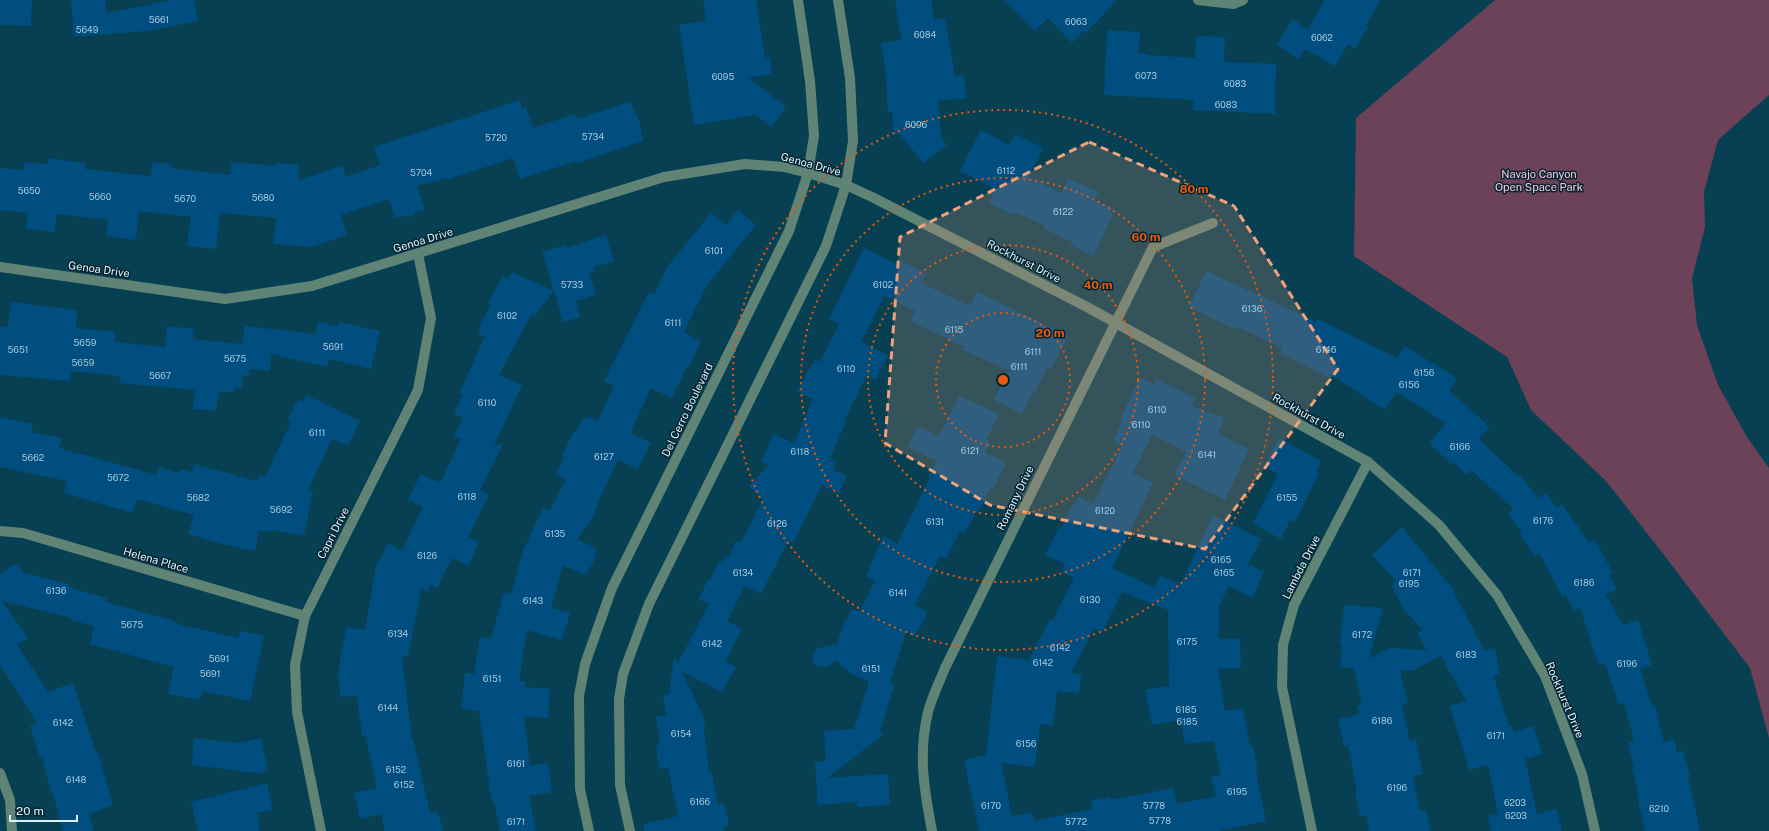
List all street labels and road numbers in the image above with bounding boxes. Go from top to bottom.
street label: Genoa Drive [780,150,842,178]
street label: Genoa Drive [392,225,454,255]
street label: Rockhurst Drive [985,237,1063,285]
street label: Genoa Drive [68,259,130,279]
street label: Del Cerro Boulevard [659,361,715,459]
street label: Rockhurst Drive [1271,391,1347,441]
street label: Romany Drive [994,464,1036,532]
street label: Capri Drive [315,505,351,561]
street label: Lambda Drive [1280,533,1322,601]
street label: Helena Place [122,545,190,575]
street label: Rockhurst Drive [1544,660,1586,740]

